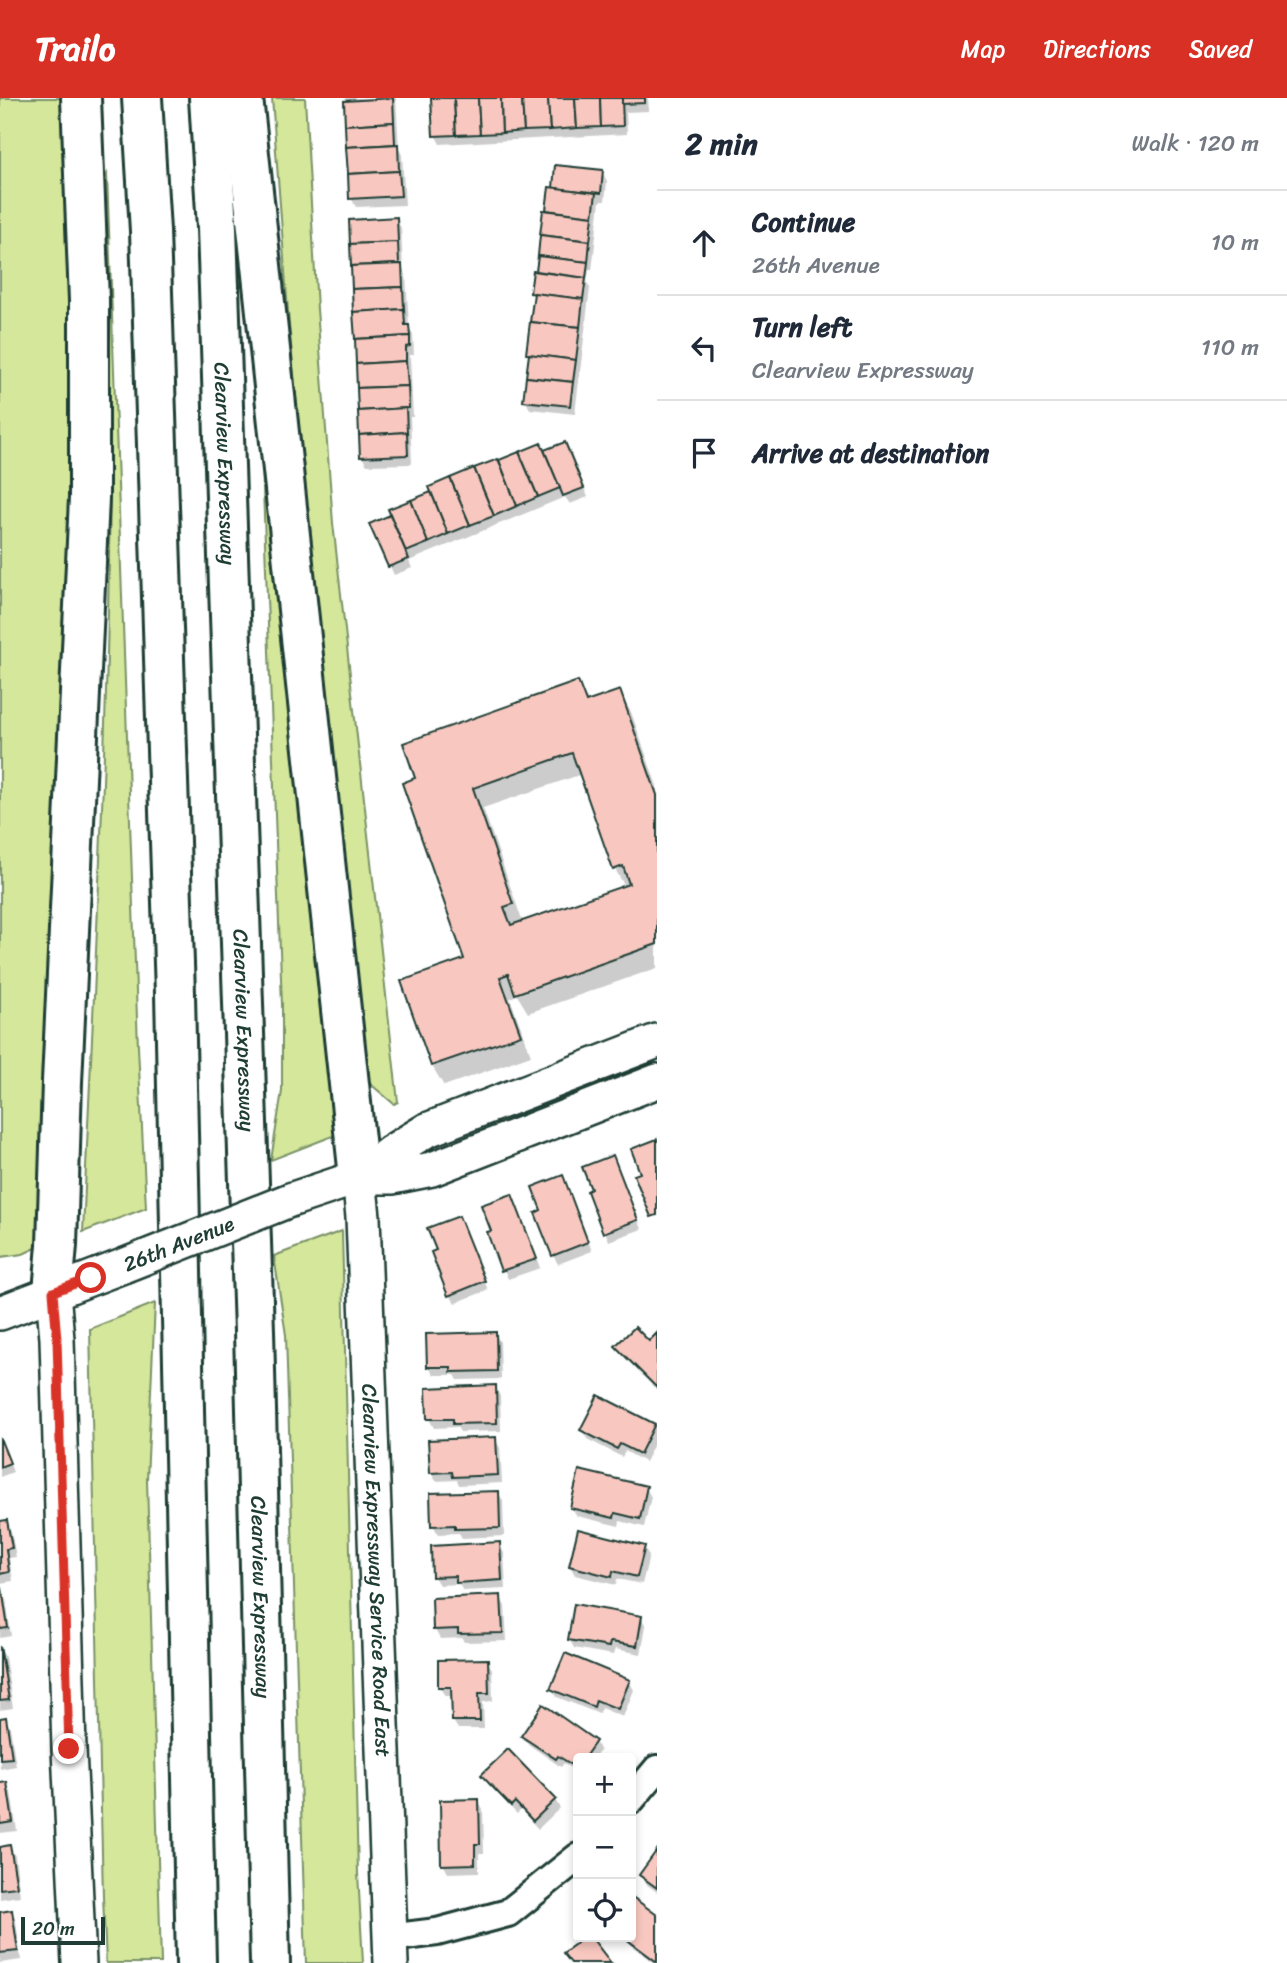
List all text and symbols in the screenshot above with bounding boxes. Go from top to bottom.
text: Trailo [35,20,115,78]
text: Map [961,28,1005,70]
text: Directions [1043,28,1151,70]
text: Saved [1189,28,1252,70]
text: 2 min [685,117,758,171]
text: Walk · 120 m [1132,123,1259,164]
text: Continue [752,199,855,245]
text: 10 m [1211,222,1259,263]
icon: ahead [685,224,723,262]
text: 26th Avenue [752,245,880,286]
text: Turn left [752,304,852,350]
text: 110 m [1201,327,1259,368]
icon: left [685,329,723,367]
text: Clearview Expressway [752,350,974,391]
street label: Clearview Expressway [203,362,247,566]
text: Arrive at destination [752,430,989,476]
icon: arrive [685,434,723,472]
street label: Clearview Expressway [222,928,266,1132]
street label: 26th Avenue [118,1205,240,1283]
route start [75,1262,106,1293]
street label: Clearview Expressway Service Road East [350,1383,402,1758]
street label: Clearview Expressway [239,1495,282,1699]
route end [53,1733,84,1764]
map controls [573,1753,636,1942]
button: + [573,1753,636,1816]
button: − [573,1816,636,1879]
button: locate [573,1879,636,1942]
text: 20 m [32,1912,75,1945]
scale bar [21,1914,105,1946]

